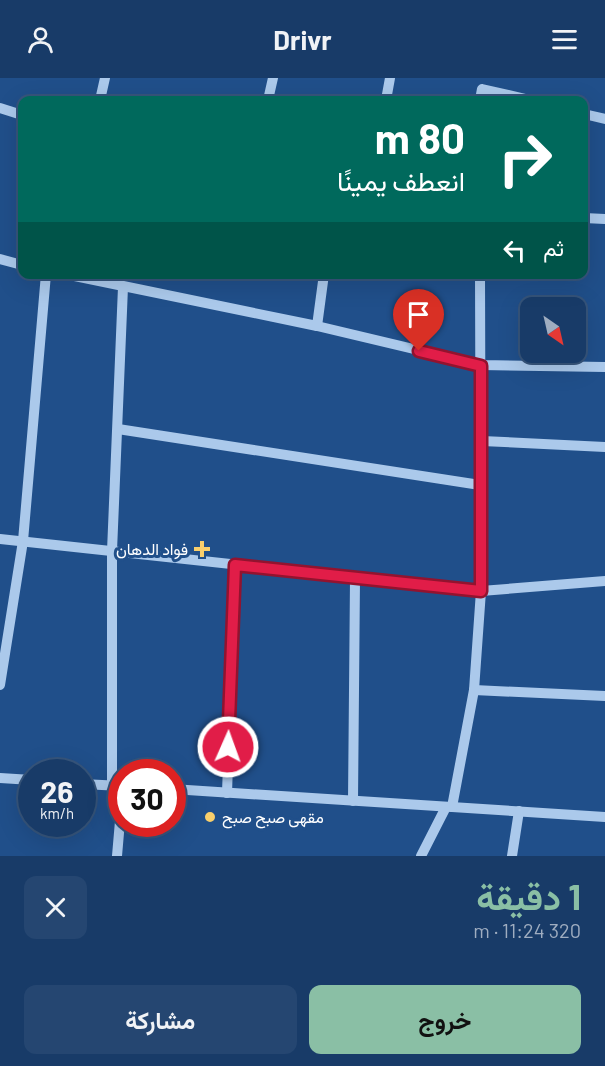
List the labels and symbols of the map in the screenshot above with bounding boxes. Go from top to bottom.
pin [393,289,444,351]
north arrow [520,297,586,363]
place label: فواد الدهان [116,539,188,560]
marker: فواد الدهان [193,540,211,558]
position arrow [196,715,260,779]
speed limit sign: 30 [108,759,186,837]
place label: مقهى صبح صبح [222,807,324,829]
marker: مقهى صبح صبح [203,810,217,824]

